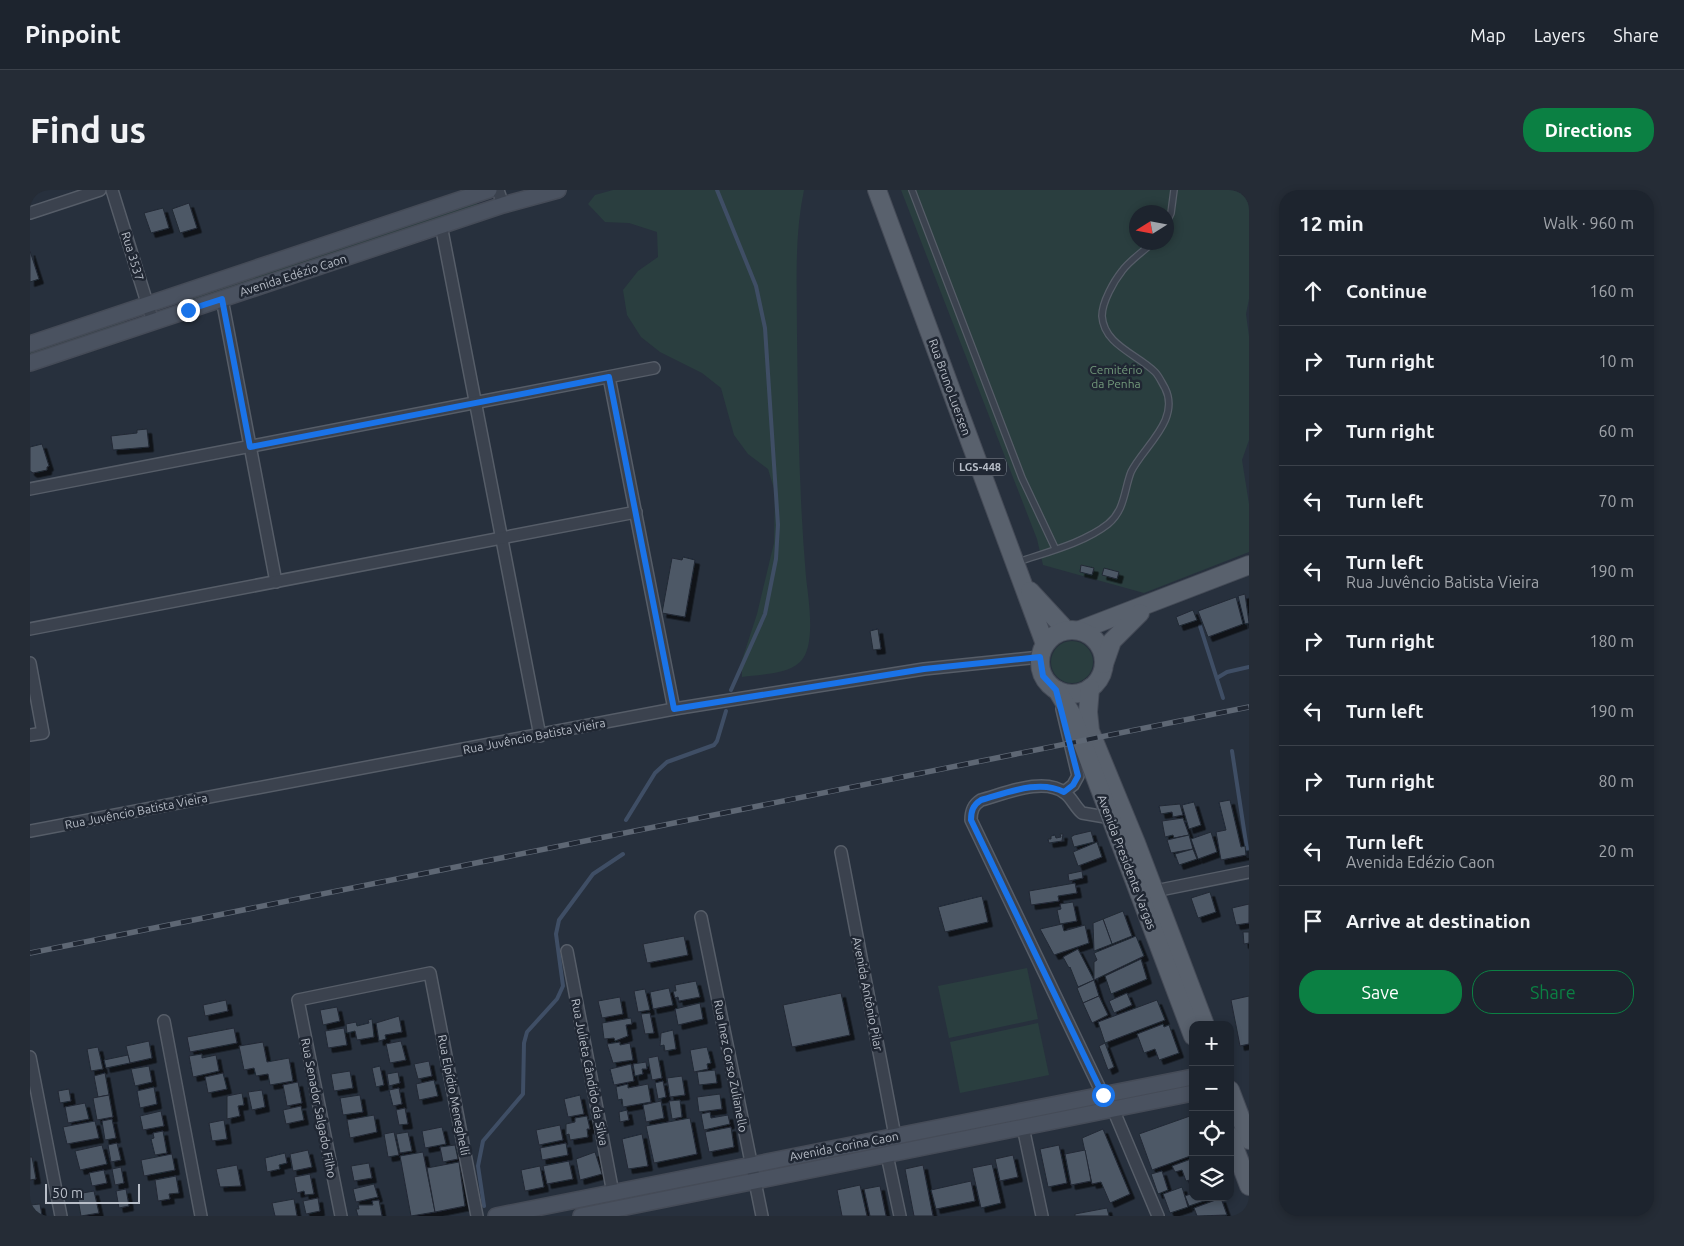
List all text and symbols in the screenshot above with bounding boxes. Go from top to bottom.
text: Pinpoint [25,21,121,48]
text: Map [1470,25,1506,45]
text: Layers [1534,25,1585,45]
text: Share [1613,25,1659,45]
button: Directions [1523,108,1654,152]
text: Find us [30,110,146,150]
north arrow [1129,205,1174,250]
text: 12 min [1299,211,1364,235]
text: Walk · 960 m [1543,214,1634,232]
street label: Rua 3537 [119,230,147,282]
street label: Avenida Edézio Caon [238,252,348,298]
icon: ahead [1299,277,1327,305]
text: Continue [1346,280,1427,302]
text: 160 m [1589,282,1634,300]
route end [177,299,200,322]
street label: Rua Bruno Luersen [926,337,974,437]
icon: right [1299,347,1327,375]
text: Turn right [1346,350,1434,372]
text: 10 m [1598,352,1634,370]
park label: Cemitério da Penha [1089,363,1143,390]
icon: right [1299,417,1327,445]
text: Turn right [1346,420,1434,442]
text: 60 m [1598,422,1634,440]
road number: LGS-448 [954,458,1006,476]
icon: left [1299,487,1327,515]
text: Turn left [1346,490,1424,512]
text: 70 m [1598,492,1634,510]
text: Turn left [1346,551,1424,573]
icon: left [1299,557,1327,585]
text: 190 m [1589,562,1634,580]
text: Rua Juvêncio Batista Vieira [1346,573,1539,591]
icon: right [1299,627,1327,655]
text: Turn right [1346,630,1434,652]
text: 180 m [1589,632,1634,650]
icon: left [1299,697,1327,725]
text: Turn left [1346,700,1424,722]
text: 190 m [1589,702,1634,720]
street label: Rua Juvêncio Batista Vieira [462,716,606,756]
icon: right [1299,767,1327,795]
text: Turn right [1346,770,1434,792]
text: 80 m [1598,772,1634,790]
street label: Rua Juvêncio Batista Vieira [64,791,208,831]
street label: Avenida Presidente Vargas [1095,793,1159,931]
text: Turn left [1346,831,1424,853]
icon: left [1299,837,1327,865]
text: 20 m [1598,842,1634,860]
text: Avenida Edézio Caon [1346,853,1495,871]
icon: arrive [1299,907,1327,935]
text: Arrive at destination [1346,910,1531,932]
street label: Avenida Antônio Pilar [851,936,886,1052]
button: Save [1299,970,1462,1014]
button: Share [1472,970,1634,1014]
street label: Rua Julieta Cândido da Silva [569,997,611,1147]
street label: Rua Inez Corso Zulianello [712,999,750,1133]
map controls [1189,1021,1234,1201]
button: + [1189,1021,1234,1066]
street label: Rua Elpídio Meneghelli [436,1033,472,1157]
street label: Rua Senador Salgado Filho [299,1037,339,1179]
button: − [1189,1066,1234,1111]
route start [1092,1084,1115,1107]
button: locate [1189,1111,1234,1156]
street label: Avenida Corina Caon [788,1129,900,1163]
button: layers [1189,1156,1234,1201]
scale bar [45,1181,140,1204]
text: 50 m [52,1185,83,1201]

